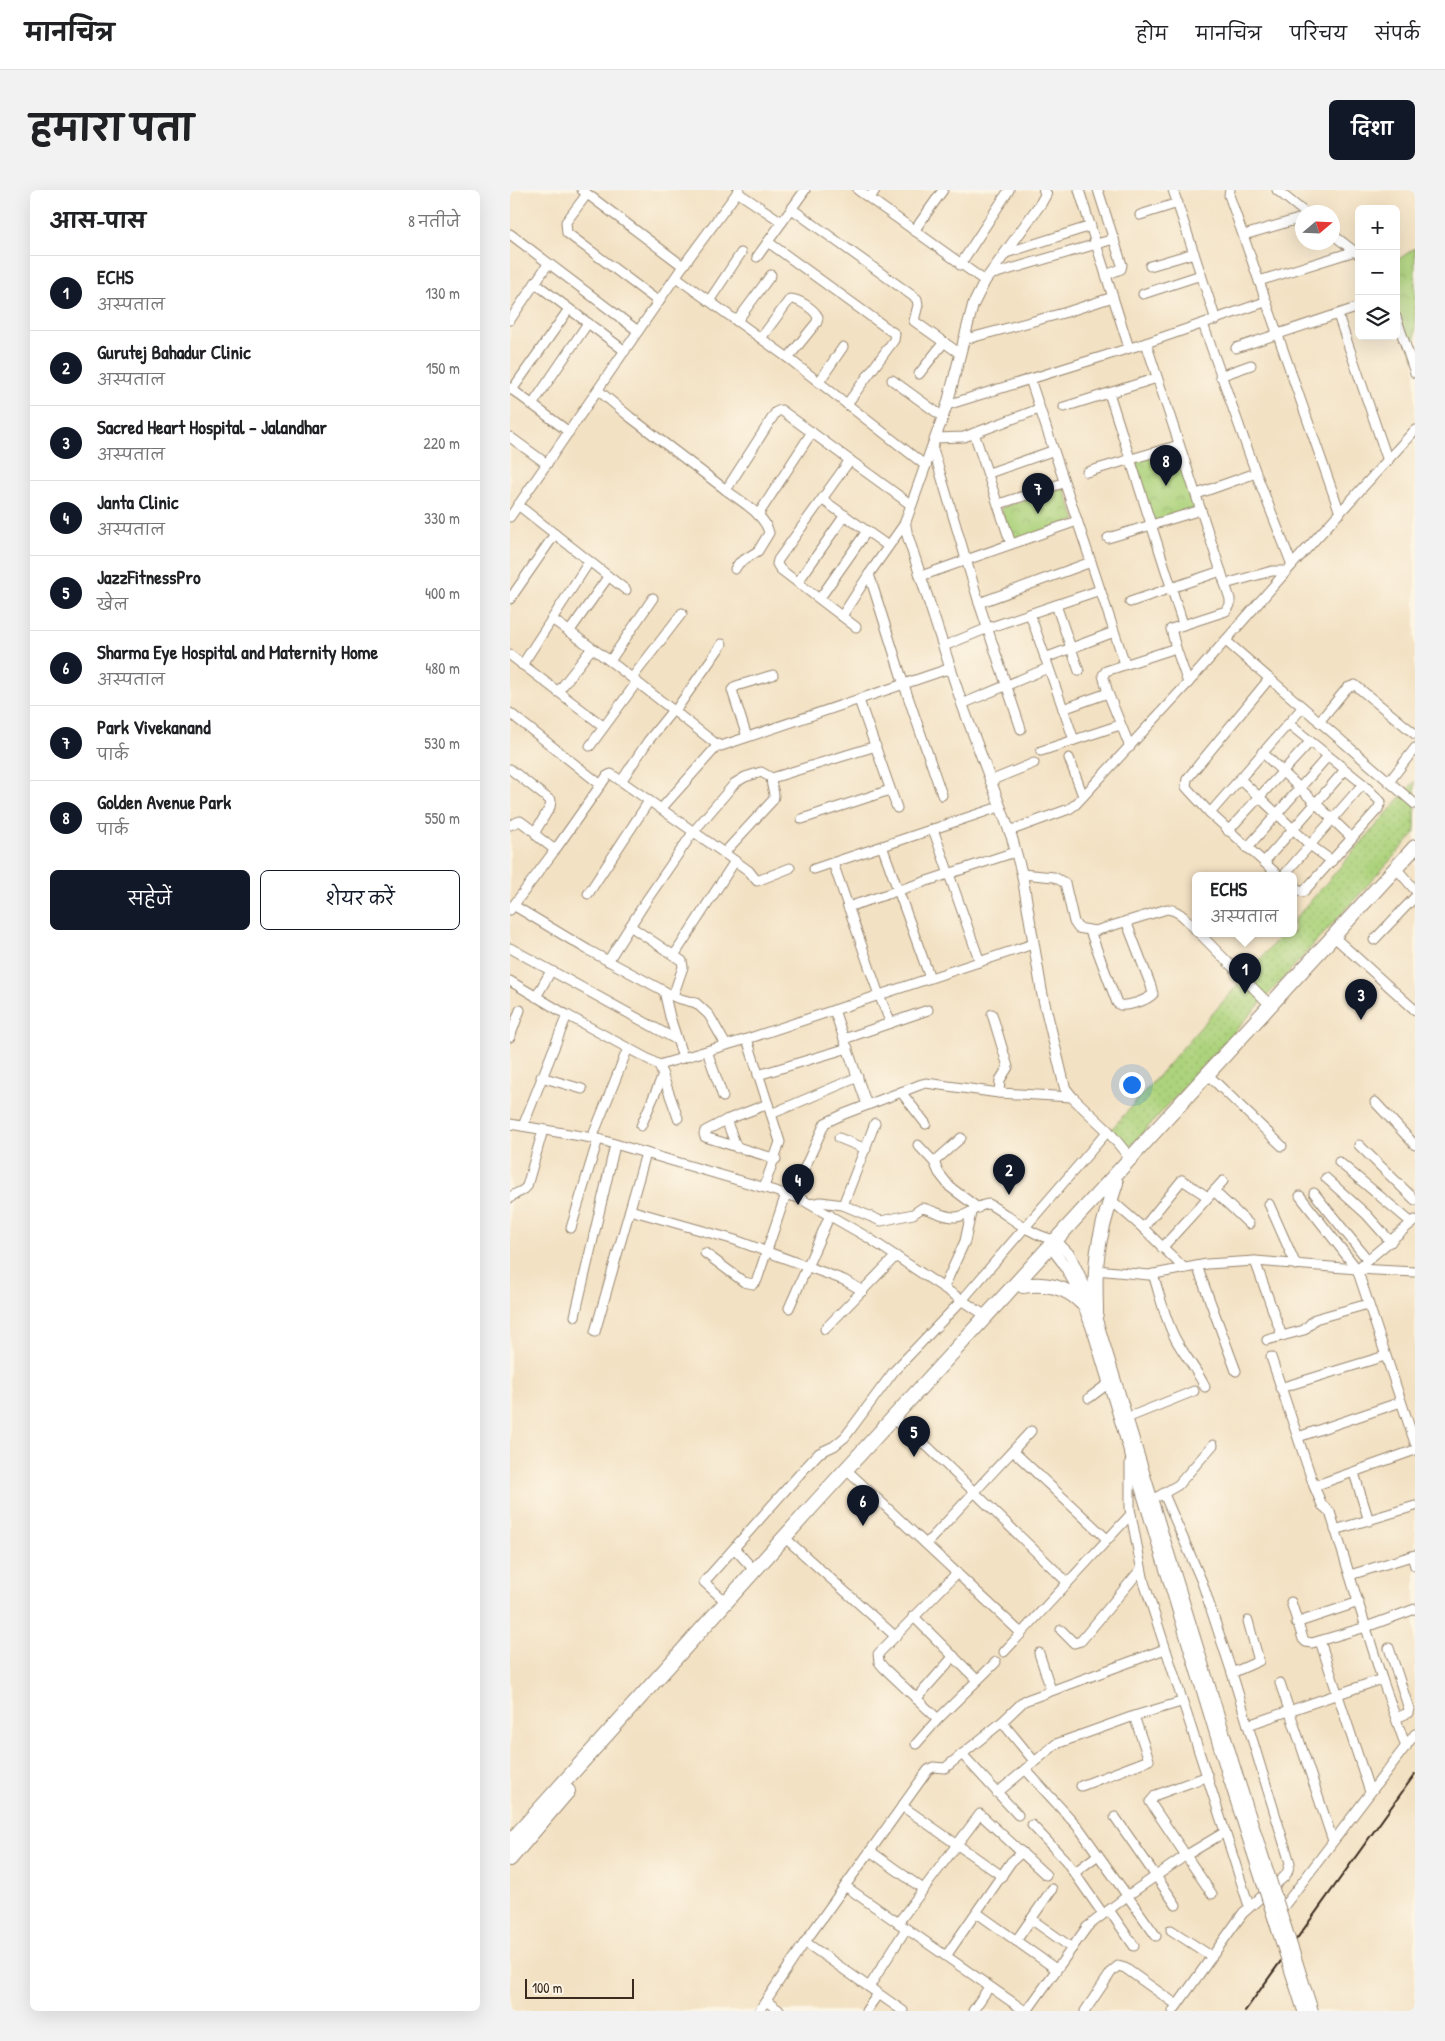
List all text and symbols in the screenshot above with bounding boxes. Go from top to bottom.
text: मानचित्र [25,16,114,48]
text: होम [1136,21,1168,46]
text: मानचित्र [1196,21,1262,46]
text: परिचय [1290,21,1347,46]
text: संपर्क [1375,21,1420,46]
button: दिशा [1329,100,1415,160]
text: हमारा पता [30,104,194,151]
north arrow [1295,205,1340,250]
map controls [1355,205,1400,340]
button: + [1355,205,1400,250]
text: आस-पास [50,206,146,235]
text: 8 नतीजे [408,210,460,232]
button: − [1355,250,1400,295]
text: ECHS [97,264,133,290]
text: 1 [63,282,69,304]
text: 130 m [425,282,460,304]
text: अस्पताल [97,293,165,315]
button: layers [1355,295,1400,340]
text: Gurutej Bahadur Clinic [97,339,251,365]
text: 2 [62,357,70,379]
text: 150 m [426,357,460,379]
text: अस्पताल [97,368,165,390]
text: Sacred Heart Hospital - Jalandhar [97,414,327,440]
text: 3 [62,432,70,454]
text: 220 m [423,432,460,454]
text: अस्पताल [97,443,165,465]
pin: 8 [1150,445,1182,486]
pin: 7 [1022,473,1054,514]
text: Janta Clinic [97,489,178,515]
text: 4 [63,507,69,529]
text: 330 m [424,507,460,529]
text: अस्पताल [97,518,165,540]
text: JazzFitnessPro [97,564,201,590]
text: 5 [63,582,69,604]
text: 400 m [425,582,460,604]
text: खेल [97,593,128,615]
text: Sharma Eye Hospital and Maternity Home [97,639,378,665]
text: 6 [63,657,69,679]
text: 480 m [425,657,460,679]
text: अस्पताल [97,668,165,690]
text: Park Vivekanand [97,714,211,740]
text: 7 [62,732,70,754]
text: 530 m [424,732,460,754]
text: पार्क [97,743,128,765]
text: Golden Avenue Park [97,789,231,815]
text: 8 [63,807,69,829]
text: 550 m [425,807,460,829]
text: पार्क [97,818,128,840]
button: सहेजें [50,870,250,930]
button: शेयर करें [260,870,460,930]
popup [1192,872,1297,937]
text: ECHS [1211,876,1247,902]
text: अस्पताल [1211,905,1278,927]
pin: 1 [1229,953,1261,994]
pin: 3 [1345,979,1377,1020]
your location [1119,1072,1145,1098]
pin: 2 [993,1154,1025,1195]
pin: 4 [782,1164,814,1205]
pin: 5 [898,1416,930,1457]
pin: 6 [847,1485,879,1526]
scale bar [525,1976,634,1999]
text: 100 m [532,1978,562,1997]

